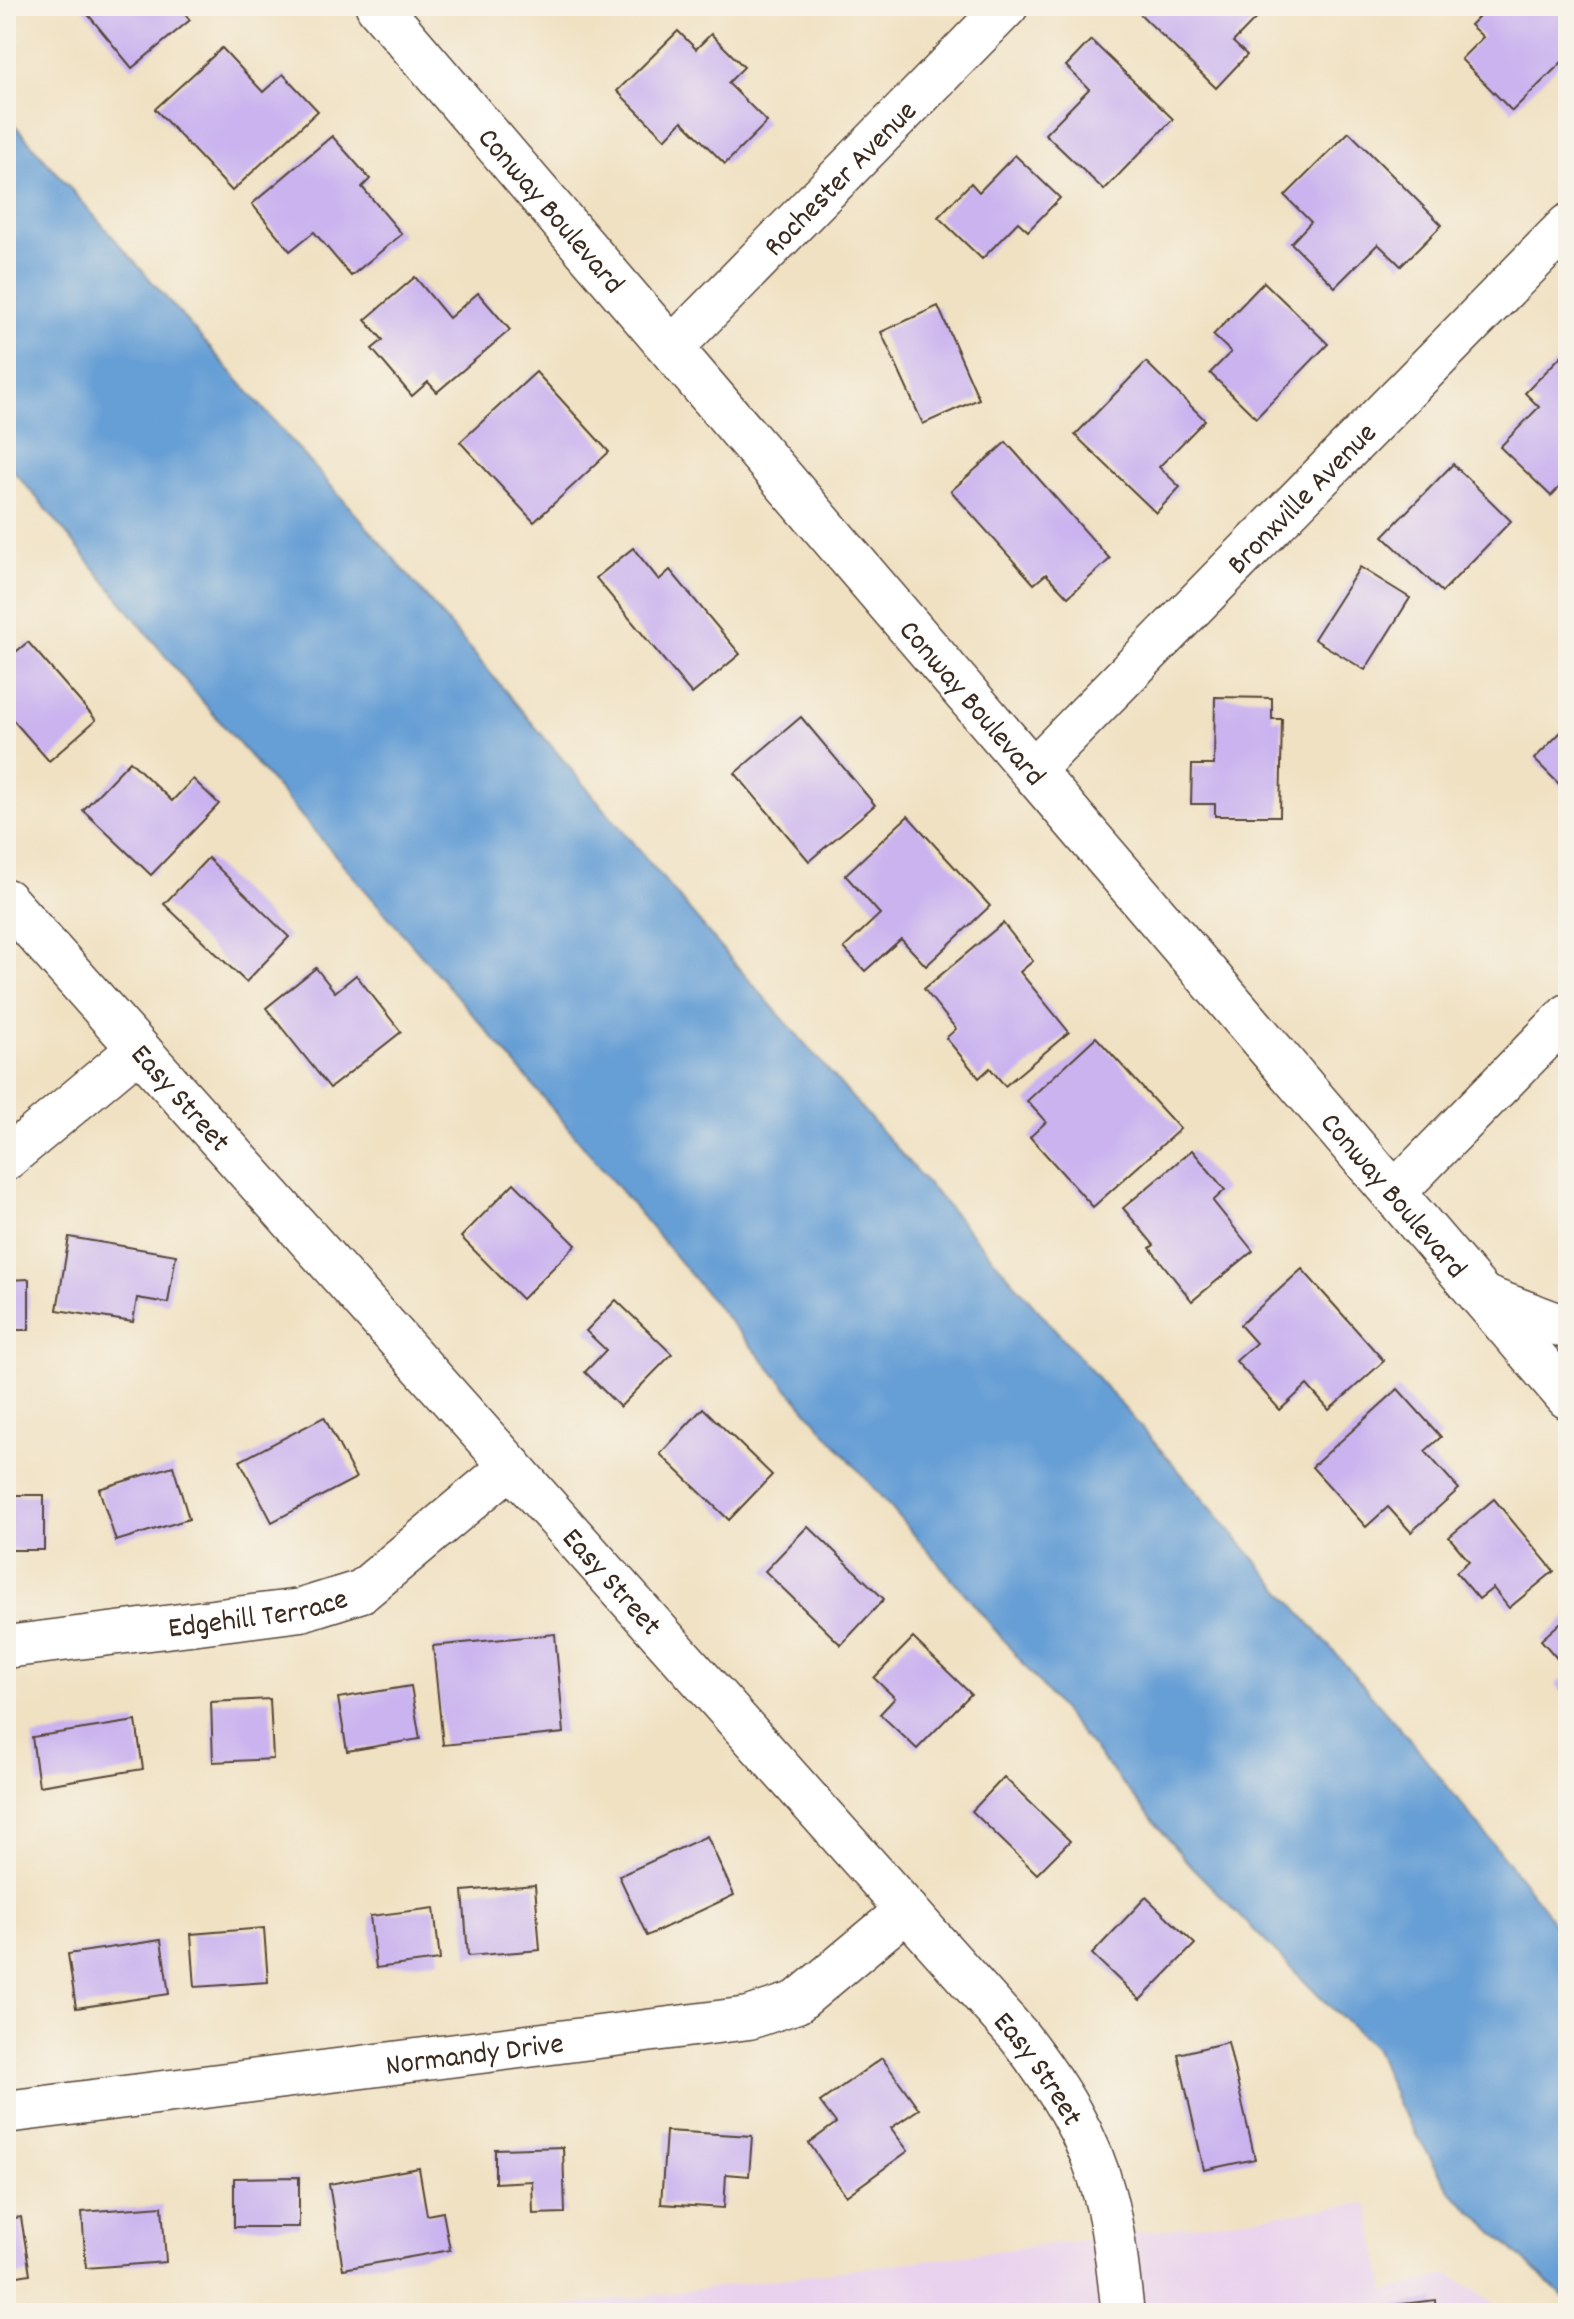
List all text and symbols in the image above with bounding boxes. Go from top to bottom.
street label: Rochester Avenue [755,93,929,269]
street label: Conway Boulevard [465,120,632,305]
street label: Bronxville Avenue [1219,415,1389,586]
street label: Conway Boulevard [886,612,1054,798]
street label: Easy Street [118,1036,238,1164]
street label: Conway Boulevard [1308,1105,1475,1290]
street label: Easy Street [550,1520,670,1647]
street label: Edgehill Terrace [166,1580,354,1652]
street label: Easy Street [981,2004,1091,2135]
street label: Normandy Drive [383,2025,566,2090]

